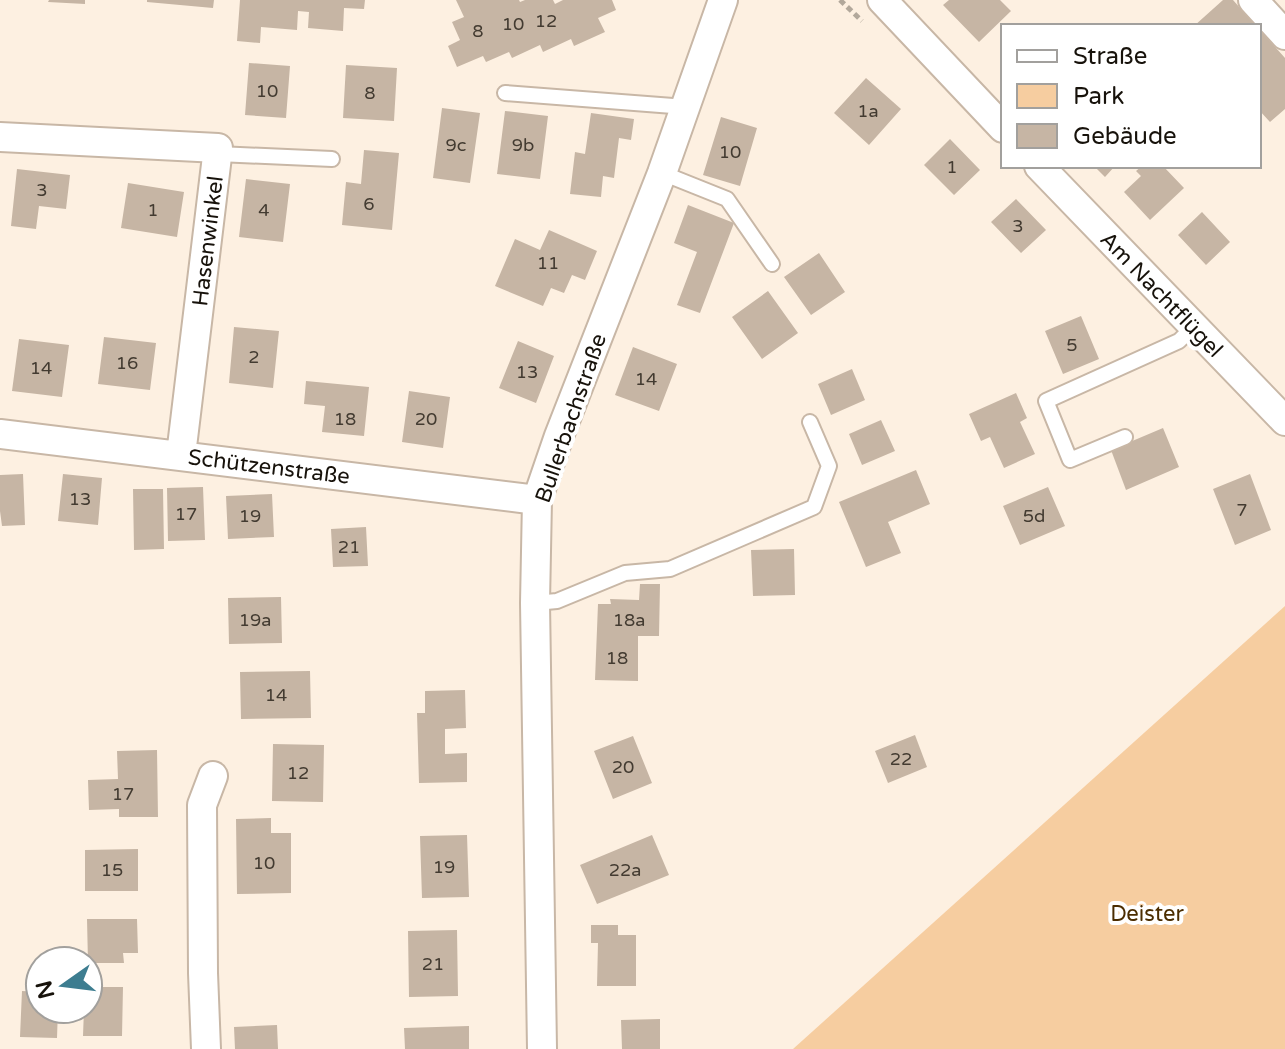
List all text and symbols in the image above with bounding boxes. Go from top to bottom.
house number: 12 [535,10,557,32]
house number: 10 [502,13,524,35]
house number: 8 [472,20,484,42]
legend [1001,24,1261,168]
text: Straße [1073,42,1147,71]
house number: 10 [256,80,278,102]
house number: 8 [364,82,376,104]
text: Park [1073,82,1124,111]
house number: 1a [857,100,879,122]
text: Gebäude [1073,122,1177,151]
house number: 9c [446,134,466,156]
house number: 9b [512,134,534,156]
house number: 10 [719,141,741,163]
house number: 1 [946,156,958,178]
street label: Hasenwinkel [187,174,229,308]
house number: 3 [36,179,48,201]
house number: 6 [363,193,375,215]
house number: 1 [147,199,159,221]
house number: 4 [258,199,270,221]
house number: 3 [1012,215,1024,237]
street label: Am Nachtflügel [1095,226,1228,363]
house number: 11 [537,252,559,274]
street label: Bullerbachstraße [530,330,612,506]
house number: 5 [1066,334,1078,356]
house number: 2 [248,346,260,368]
house number: 16 [116,352,138,374]
house number: 14 [30,357,52,379]
house number: 13 [516,361,538,383]
house number: 14 [635,368,657,390]
house number: 18 [334,408,356,430]
house number: 20 [415,408,437,430]
street label: Schützenstraße [187,444,351,490]
house number: 13 [69,488,91,510]
house number: 7 [1236,499,1248,521]
house number: 17 [175,503,197,525]
house number: 19 [239,505,261,527]
house number: 5d [1023,505,1045,527]
house number: 21 [338,536,360,558]
house number: 19a [239,609,271,631]
house number: 18a [613,609,645,631]
house number: 18 [606,647,628,669]
house number: 14 [265,684,287,706]
house number: 22 [890,748,912,770]
house number: 20 [612,756,634,778]
house number: 12 [287,762,309,784]
house number: 17 [112,783,134,805]
house number: 10 [253,852,275,874]
house number: 19 [433,856,455,878]
house number: 15 [101,859,123,881]
house number: 22a [609,859,641,881]
park label: Deister [1110,901,1184,927]
north arrow [24,945,104,1025]
house number: 21 [422,953,444,975]
text: N [31,978,60,1001]

